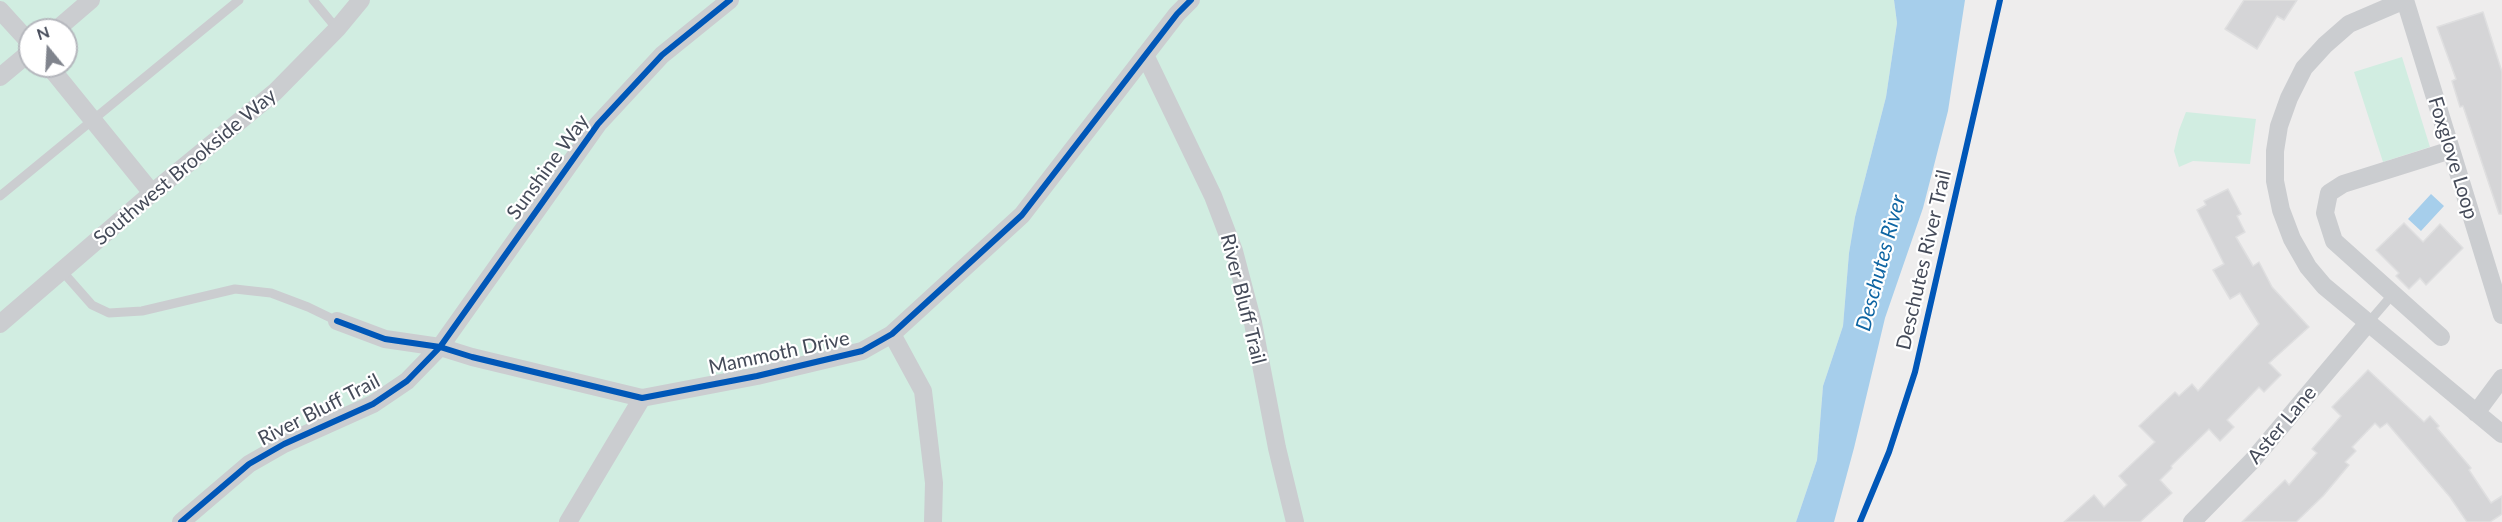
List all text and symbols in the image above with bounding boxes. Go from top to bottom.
north arrow [18,18,78,78]
text: N [34,21,52,43]
street label: Southwest Brookside Way [89,84,281,250]
street label: Foxglove Loop [2423,94,2483,222]
street label: Sunshine Way [502,110,594,224]
street label: Deschutes River Trail [1892,168,1956,352]
water label: Deschutes River [1851,192,1911,334]
street label: River Bluff Trail [1215,231,1271,367]
street label: Mammoth Drive [706,326,852,380]
street label: River Bluff Trail [254,369,384,451]
street label: Aster Lane [2243,381,2321,469]

